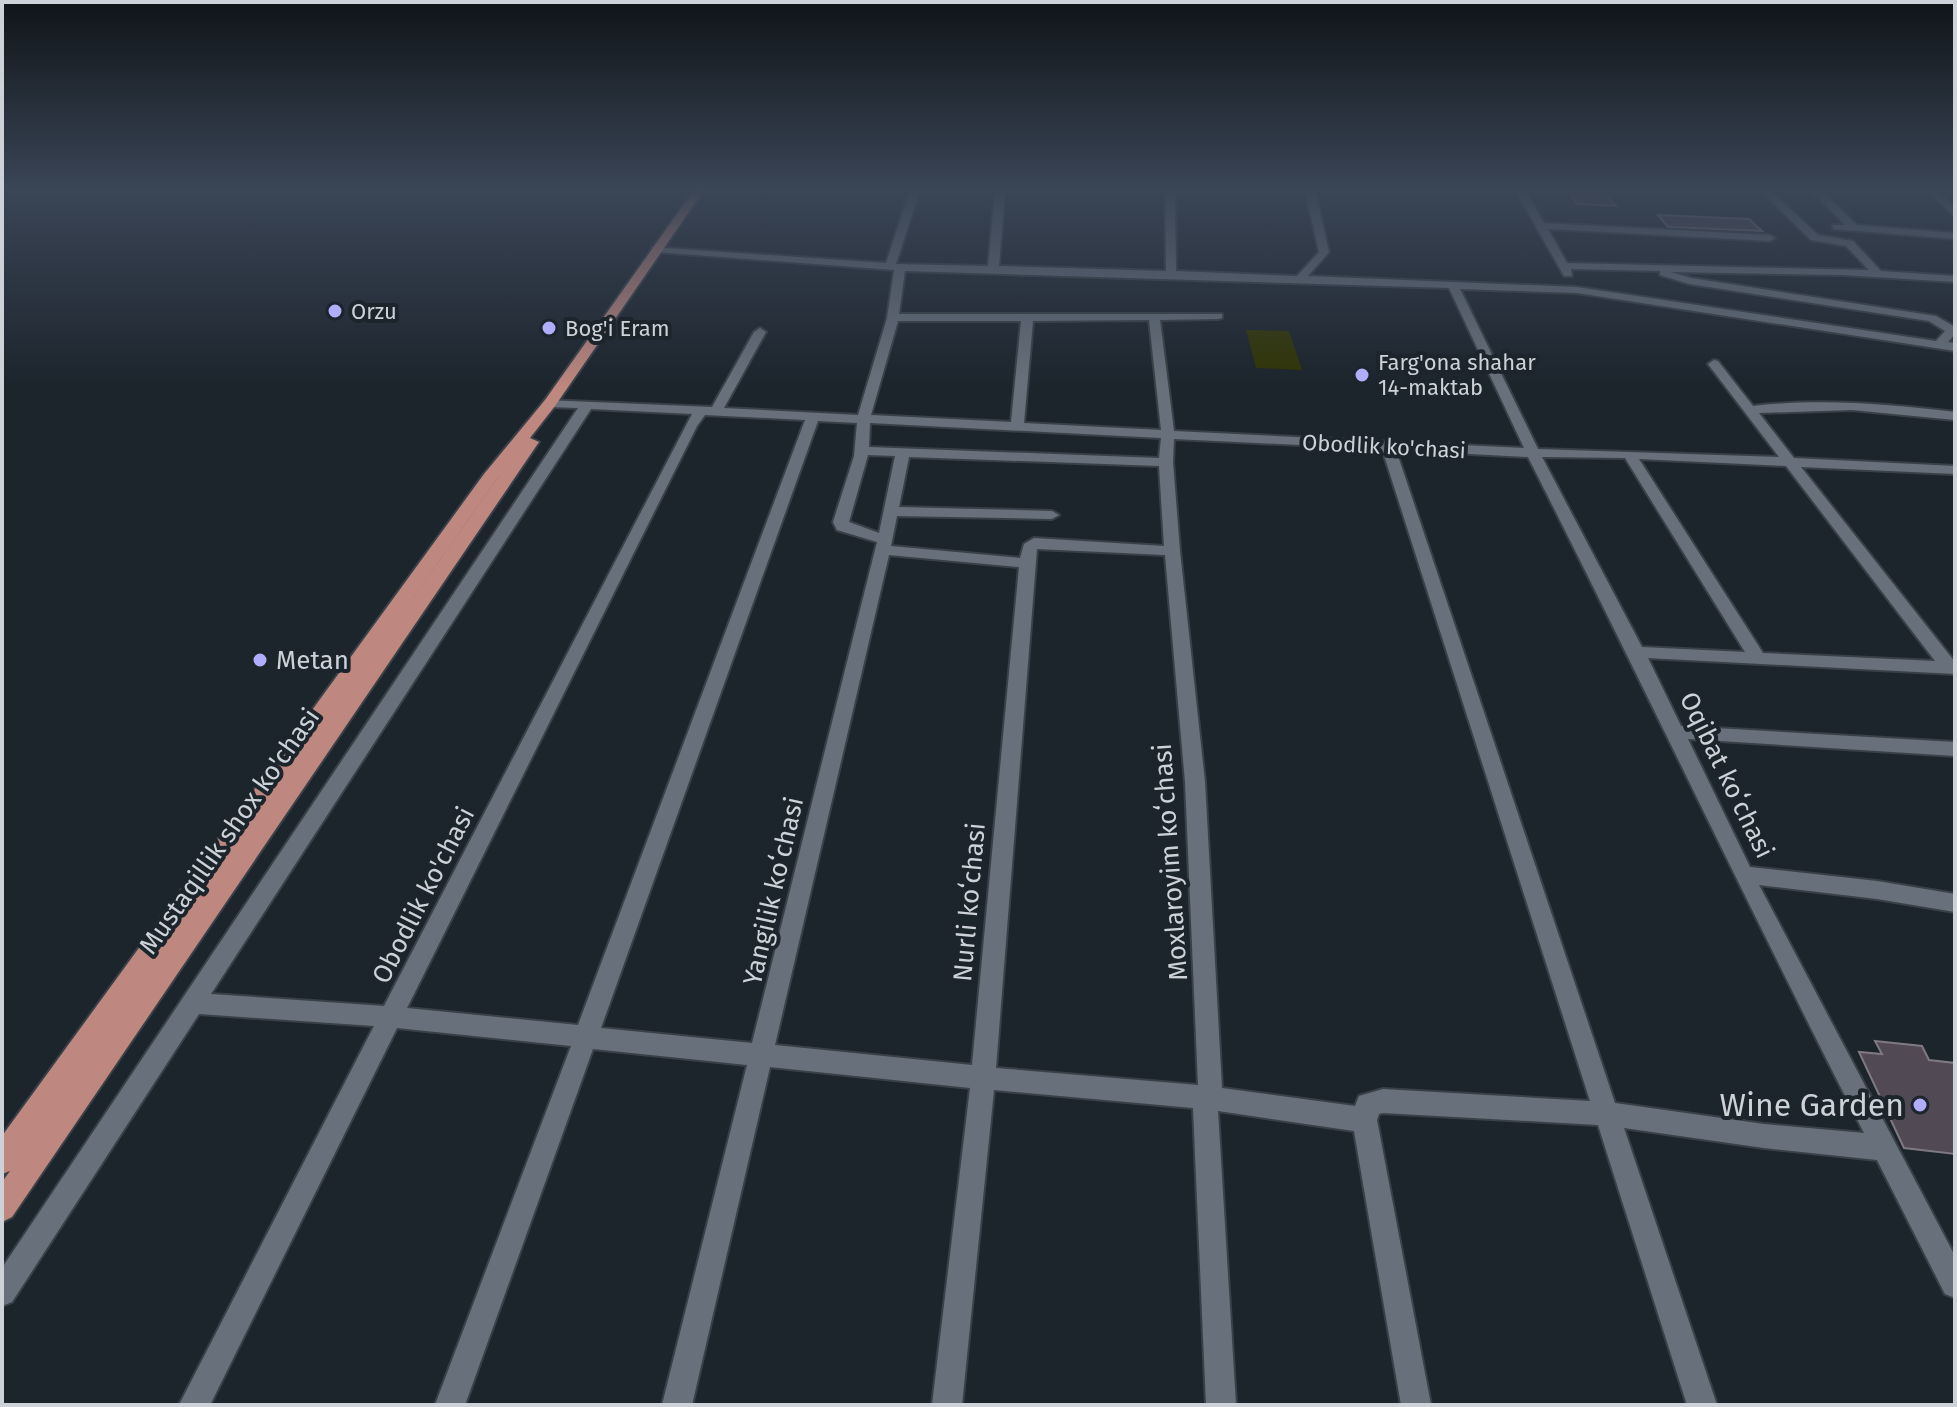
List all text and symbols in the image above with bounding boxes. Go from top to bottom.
place label: Orzu [351,298,397,325]
marker: Orzu [326,302,344,320]
place label: Bog'i Eram [565,315,670,342]
marker: Bog'i Eram [540,319,558,337]
place label: Farg'ona shahar 14-maktab [1378,349,1536,401]
marker: Farg'ona shahar 14-maktab [1353,366,1371,384]
street label: Obodlik ko'chasi [1301,429,1467,464]
place label: Metan [276,645,349,676]
marker: Metan [251,651,269,669]
street label: Oqibat koʻchasi [1673,687,1780,863]
street label: Mustaqillik shox ko'chasi [133,702,326,960]
street label: Moxlaroyim koʻchasi [1147,742,1194,982]
street label: Yangilik koʻchasi [737,794,810,988]
street label: Obodlik ko'chasi [366,802,481,989]
street label: Nurli koʻchasi [947,821,992,983]
place label: Wine Garden [1720,1086,1904,1124]
marker: Wine Garden [1911,1096,1929,1114]

